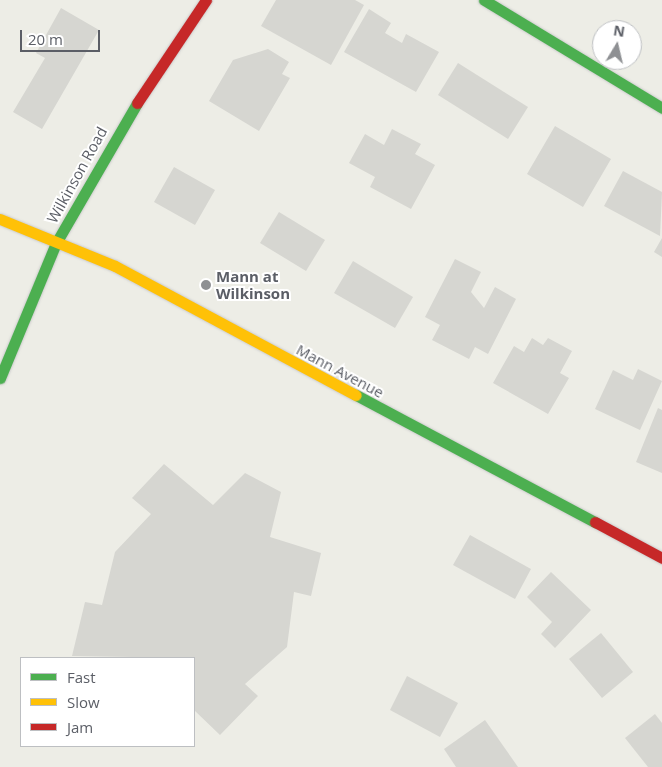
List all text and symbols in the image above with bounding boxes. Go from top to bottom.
scale bar [22,20,102,52]
north arrow [592,20,642,70]
text: N [612,20,626,41]
text: 20 m [28,29,63,49]
street label: Wilkinson Road [43,124,111,226]
place label: Mann at Wilkinson [216,267,290,302]
marker: Mann at Wilkinson [200,279,212,291]
street label: Mann Avenue [293,340,387,402]
legend [20,657,195,747]
text: Fast [67,667,96,687]
text: Slow [67,692,100,712]
text: Jam [67,717,93,737]

